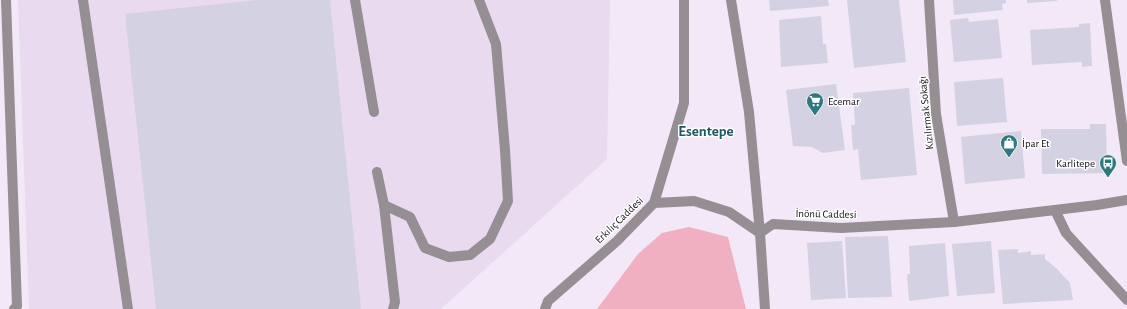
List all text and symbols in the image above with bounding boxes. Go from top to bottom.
street label: Kızılırmak Sokağı [917,76,935,150]
supermarket icon: Ecemar [805,91,825,116]
place label: Ecemar [828,96,860,107]
district label: Esentepe [678,124,734,139]
shop icon: İpar Et [999,133,1019,158]
place label: İpar Et [1022,138,1050,149]
bus stop icon: Karlitepe [1098,153,1118,178]
place label: Karlitepe [1056,158,1095,169]
street label: Erkılıç Caddesi [593,195,645,245]
street label: İnönü Caddesi [795,208,857,220]

